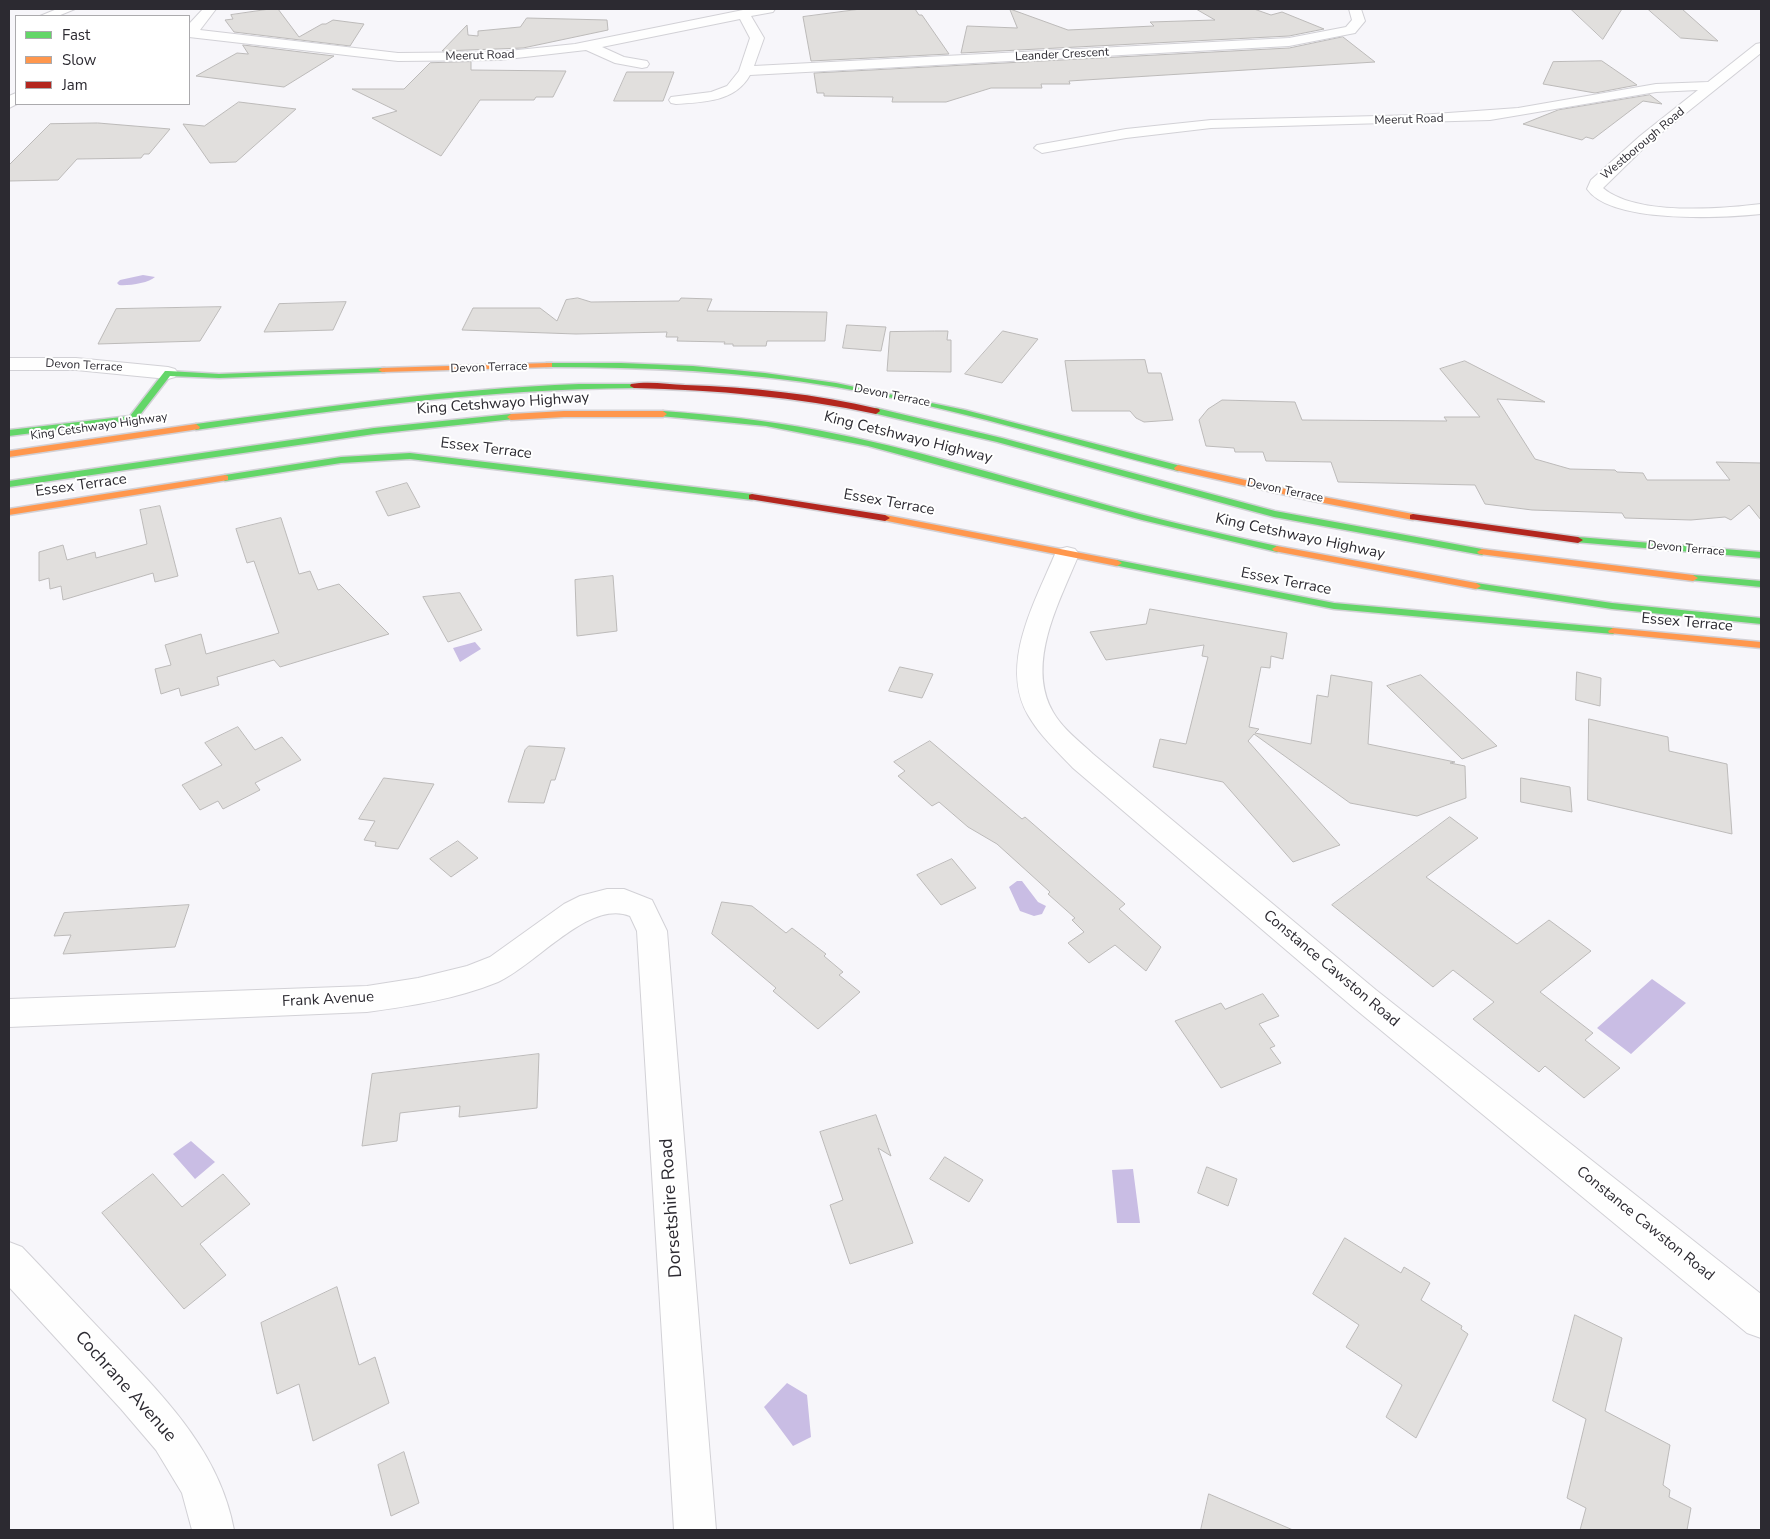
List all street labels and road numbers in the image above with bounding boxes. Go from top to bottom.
street label: Leander Crescent [1015,45,1109,65]
street label: Meerut Road [445,48,515,64]
street label: Westborough Road [1598,105,1688,183]
street label: Meerut Road [1374,112,1444,128]
street label: Devon Terrace [45,357,123,375]
street label: Devon Terrace [450,359,528,377]
street label: Devon Terrace [853,382,931,410]
street label: King Cetshwayo Highway [416,389,590,419]
street label: King Cetshwayo Highway [822,408,994,468]
street label: King Cetshwayo Highway [30,410,168,444]
street label: Essex Terrace [439,434,533,464]
street label: Essex Terrace [34,471,128,501]
street label: Devon Terrace [1246,476,1324,506]
street label: Essex Terrace [842,486,936,520]
street label: King Cetshwayo Highway [1214,510,1386,564]
street label: Devon Terrace [1647,538,1725,560]
street label: Essex Terrace [1239,564,1333,600]
street label: Essex Terrace [1640,610,1734,636]
street label: Constance Cawston Road [1259,907,1403,1031]
street label: Frank Avenue [281,989,375,1011]
street label: Dorsetshire Road [656,1138,688,1278]
street label: Constance Cawston Road [1572,1163,1718,1285]
street label: Cochrane Avenue [70,1327,180,1447]

